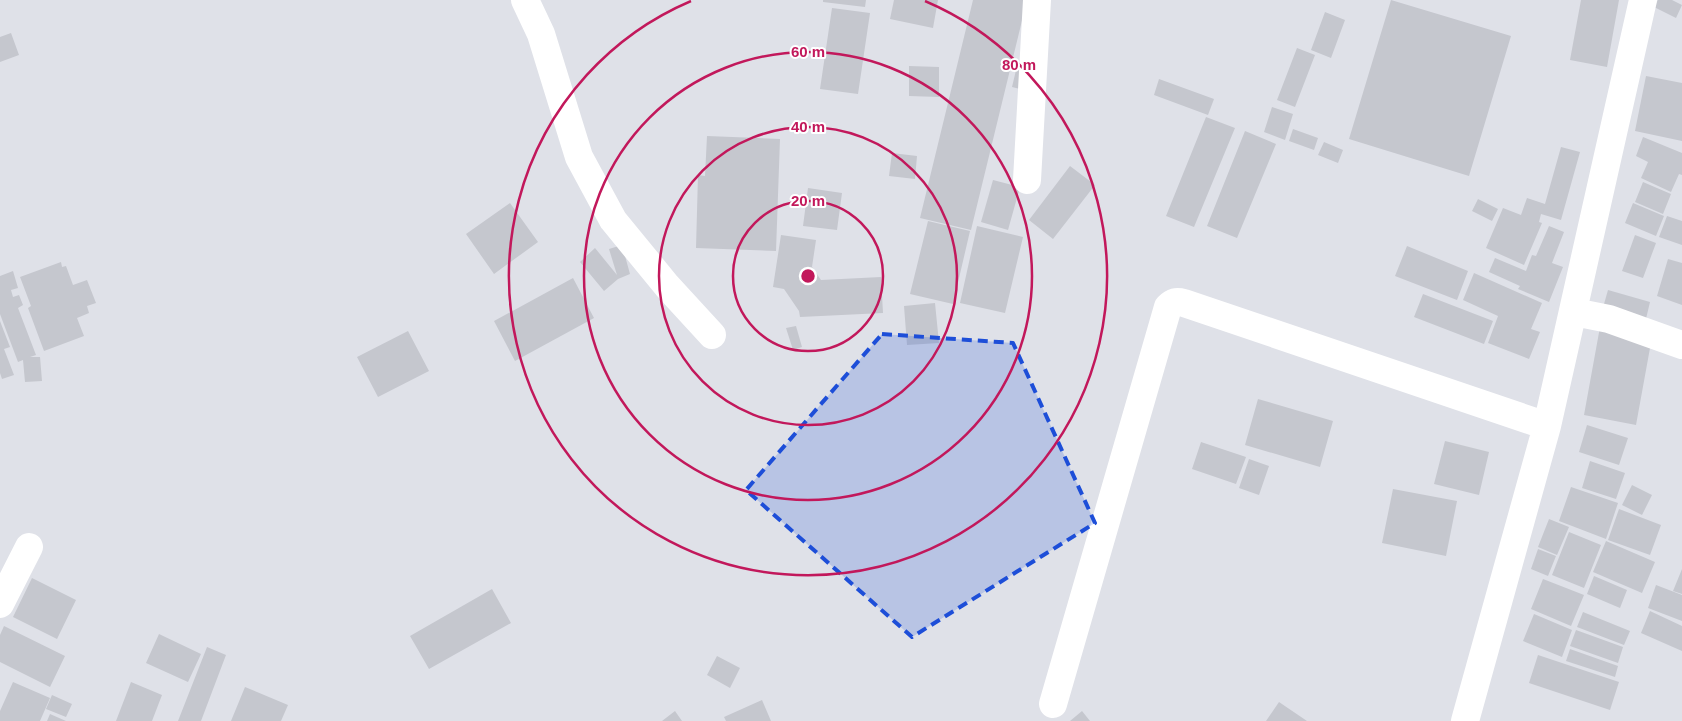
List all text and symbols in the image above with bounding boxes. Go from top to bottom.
text: 60 m [791,43,825,60]
text: 80 m [1002,56,1036,73]
text: 40 m [791,118,825,135]
text: 20 m [791,192,825,209]
centre of rings [799,267,817,285]

